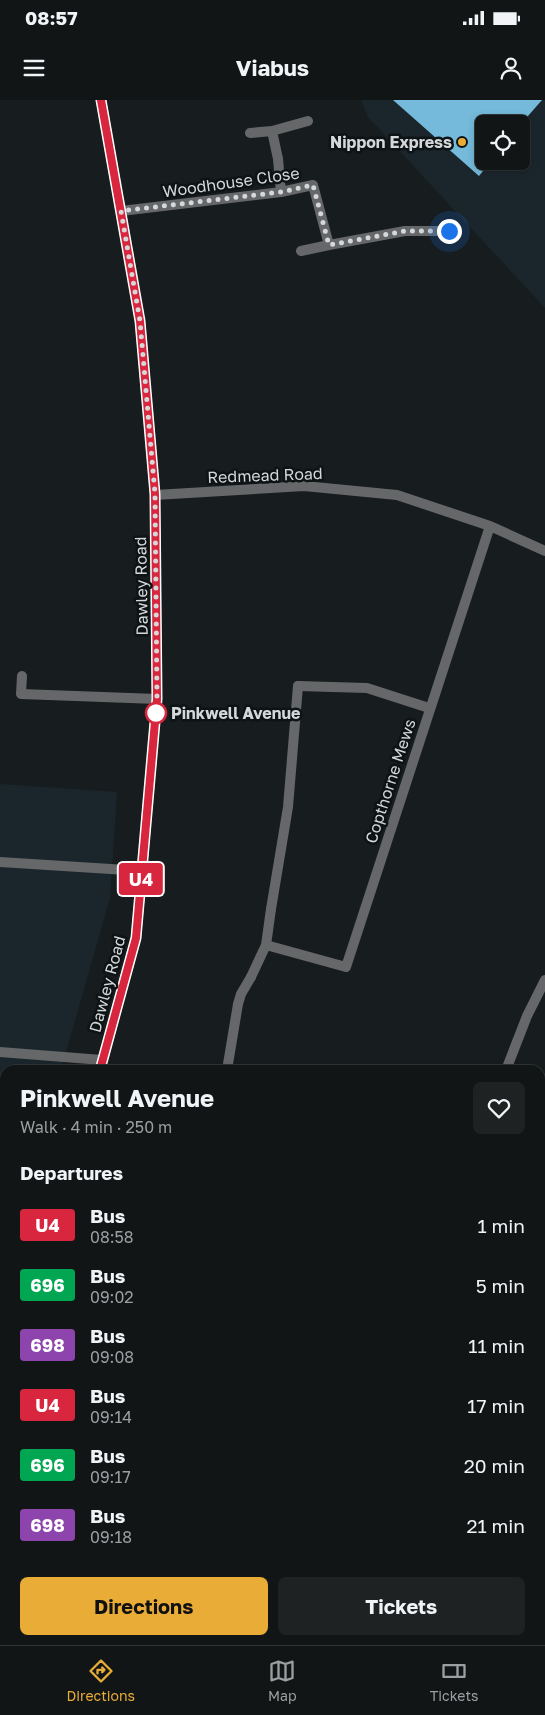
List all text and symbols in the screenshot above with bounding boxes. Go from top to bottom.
text: 08:57 [25,6,78,29]
icon: menu [20,54,48,82]
text: Viabus [236,54,309,81]
icon: person [497,54,525,82]
map controls [475,115,530,170]
button: locate [475,115,530,170]
place label: Nippon Express [330,132,452,152]
marker: Nippon Express [456,136,468,148]
street label: Woodhouse Close [161,163,301,201]
your location [437,219,462,244]
street label: Redmead Road [207,463,323,487]
street label: Dawley Road [130,536,152,636]
marker: Pinkwell Avenue [145,702,167,724]
place label: Pinkwell Avenue [171,703,300,723]
street label: Copthorne Mews [360,716,420,846]
line badge: U4 [118,863,164,895]
text: U4 [129,868,153,890]
street label: Dawley Road [85,934,129,1034]
button: heart [473,1082,525,1134]
text: Pinkwell Avenue [20,1083,214,1112]
text: Walk · 4 min · 250 m [20,1117,172,1137]
text: Departures [20,1161,123,1184]
text: Bus [90,1204,125,1227]
text: U4 [35,1214,60,1236]
text: 1 min [477,1214,525,1237]
text: 08:58 [90,1227,134,1247]
text: Bus [90,1264,125,1287]
text: 696 [30,1274,65,1296]
text: 5 min [476,1274,525,1297]
text: 09:02 [90,1287,134,1307]
text: Bus [90,1324,125,1347]
text: 698 [30,1334,65,1356]
text: 11 min [468,1334,525,1357]
text: 09:08 [90,1347,134,1367]
text: Bus [90,1384,125,1407]
text: U4 [35,1394,60,1416]
text: 17 min [467,1394,525,1417]
text: 09:14 [90,1407,132,1427]
text: Bus [90,1444,125,1467]
text: 696 [30,1454,65,1476]
text: 20 min [464,1454,525,1477]
text: 09:17 [90,1467,131,1487]
text: Bus [90,1504,125,1527]
text: 698 [30,1514,65,1536]
text: 21 min [466,1514,525,1537]
text: 09:18 [90,1527,132,1547]
button: Directions [20,1577,268,1635]
button: Tickets [278,1577,525,1635]
tab: Directions [67,1657,135,1704]
tab: Map [268,1657,297,1704]
tab: Tickets [430,1657,478,1704]

